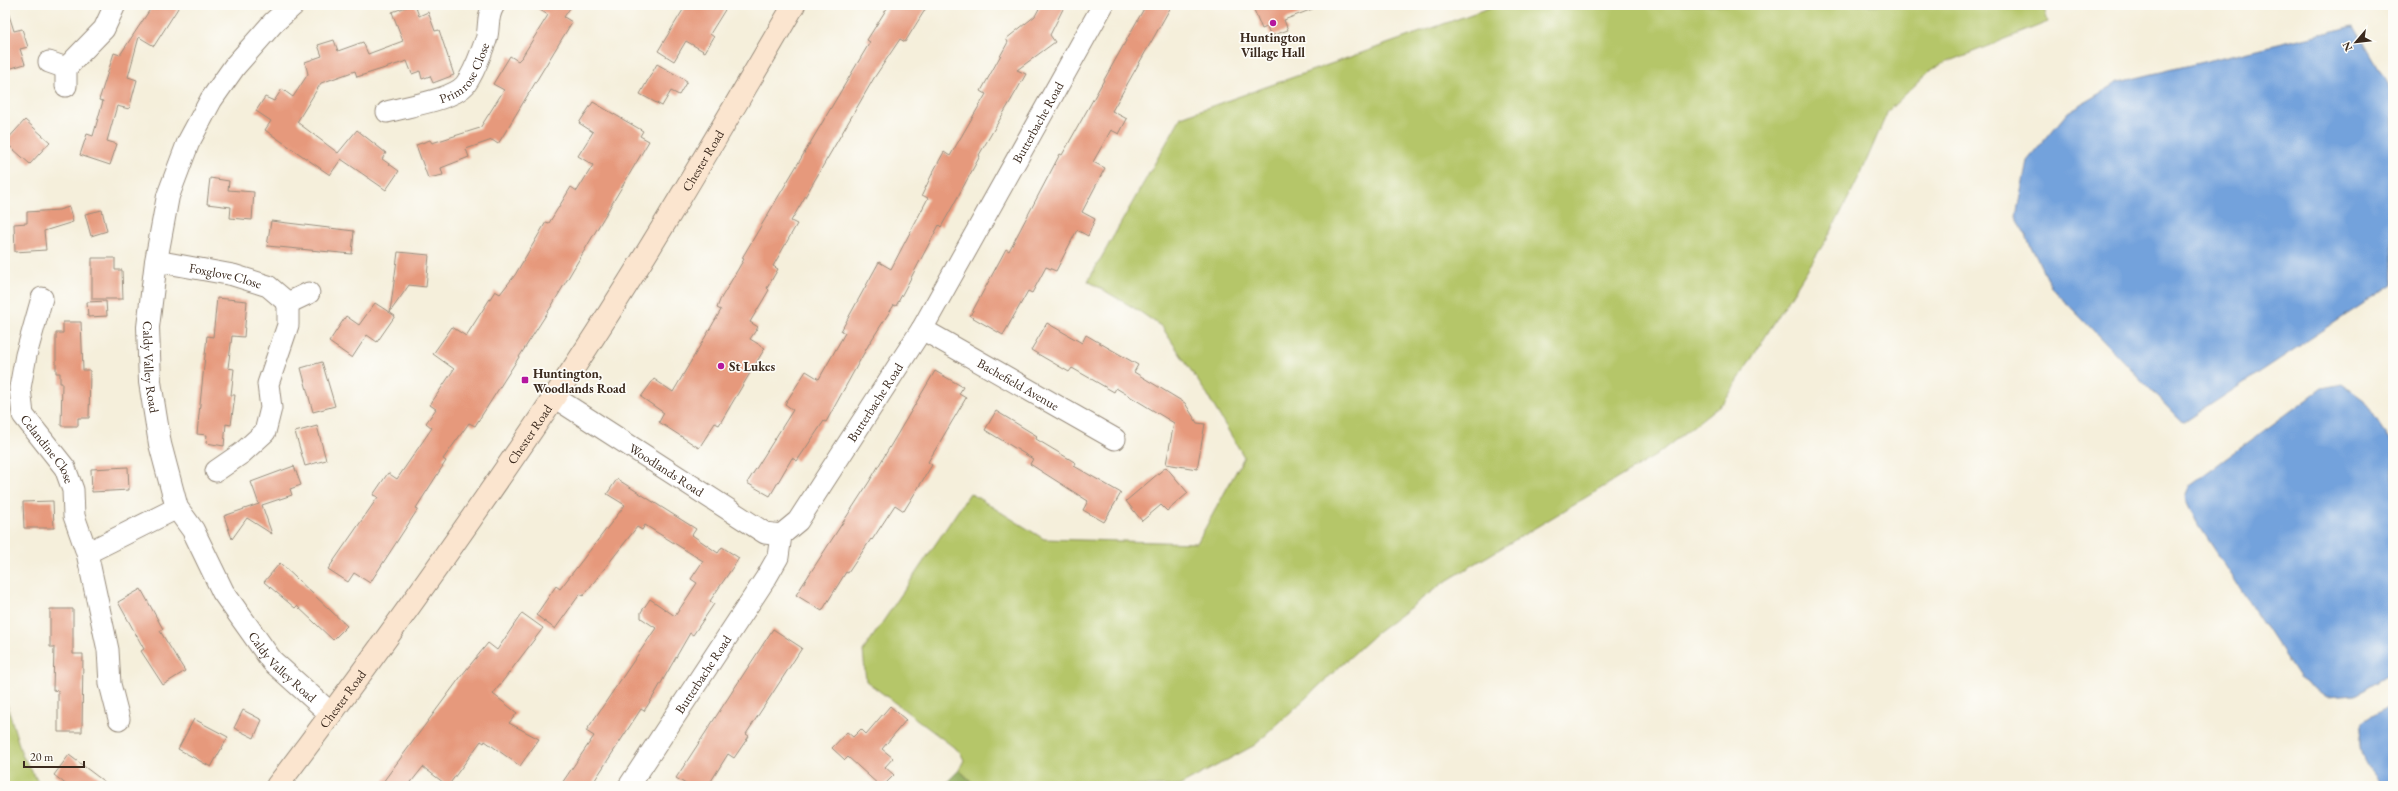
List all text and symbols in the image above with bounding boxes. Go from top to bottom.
marker: Huntington Village Hall [1268,18,1278,28]
north arrow [2336,22,2376,62]
place label: Huntington Village Hall [1240,29,1307,61]
text: N [2339,39,2355,54]
street label: Primrose Close [437,40,493,107]
street label: Butterbache Road [1008,78,1067,166]
street label: Chester Road [678,126,728,194]
street label: Foxglove Close [188,259,264,292]
street label: Caldy Valley Road [139,320,163,414]
street label: Bachefield Avenue [975,354,1062,414]
place label: St Lukes [729,358,775,375]
street label: Butterbache Road [843,359,907,445]
marker: St Lukes [716,361,726,371]
place label: Huntington, Woodlands Road [533,365,627,397]
marker: Huntington, Woodlands Road [520,375,530,385]
street label: Chester Road [503,401,556,467]
street label: Celandine Close [17,411,78,485]
street label: Woodlands Road [626,439,708,500]
street label: Caldy Valley Road [245,628,321,706]
street label: Butterbache Road [671,631,735,717]
street label: Chester Road [315,666,370,731]
scale bar [24,743,84,769]
text: 20 m [30,749,54,765]

